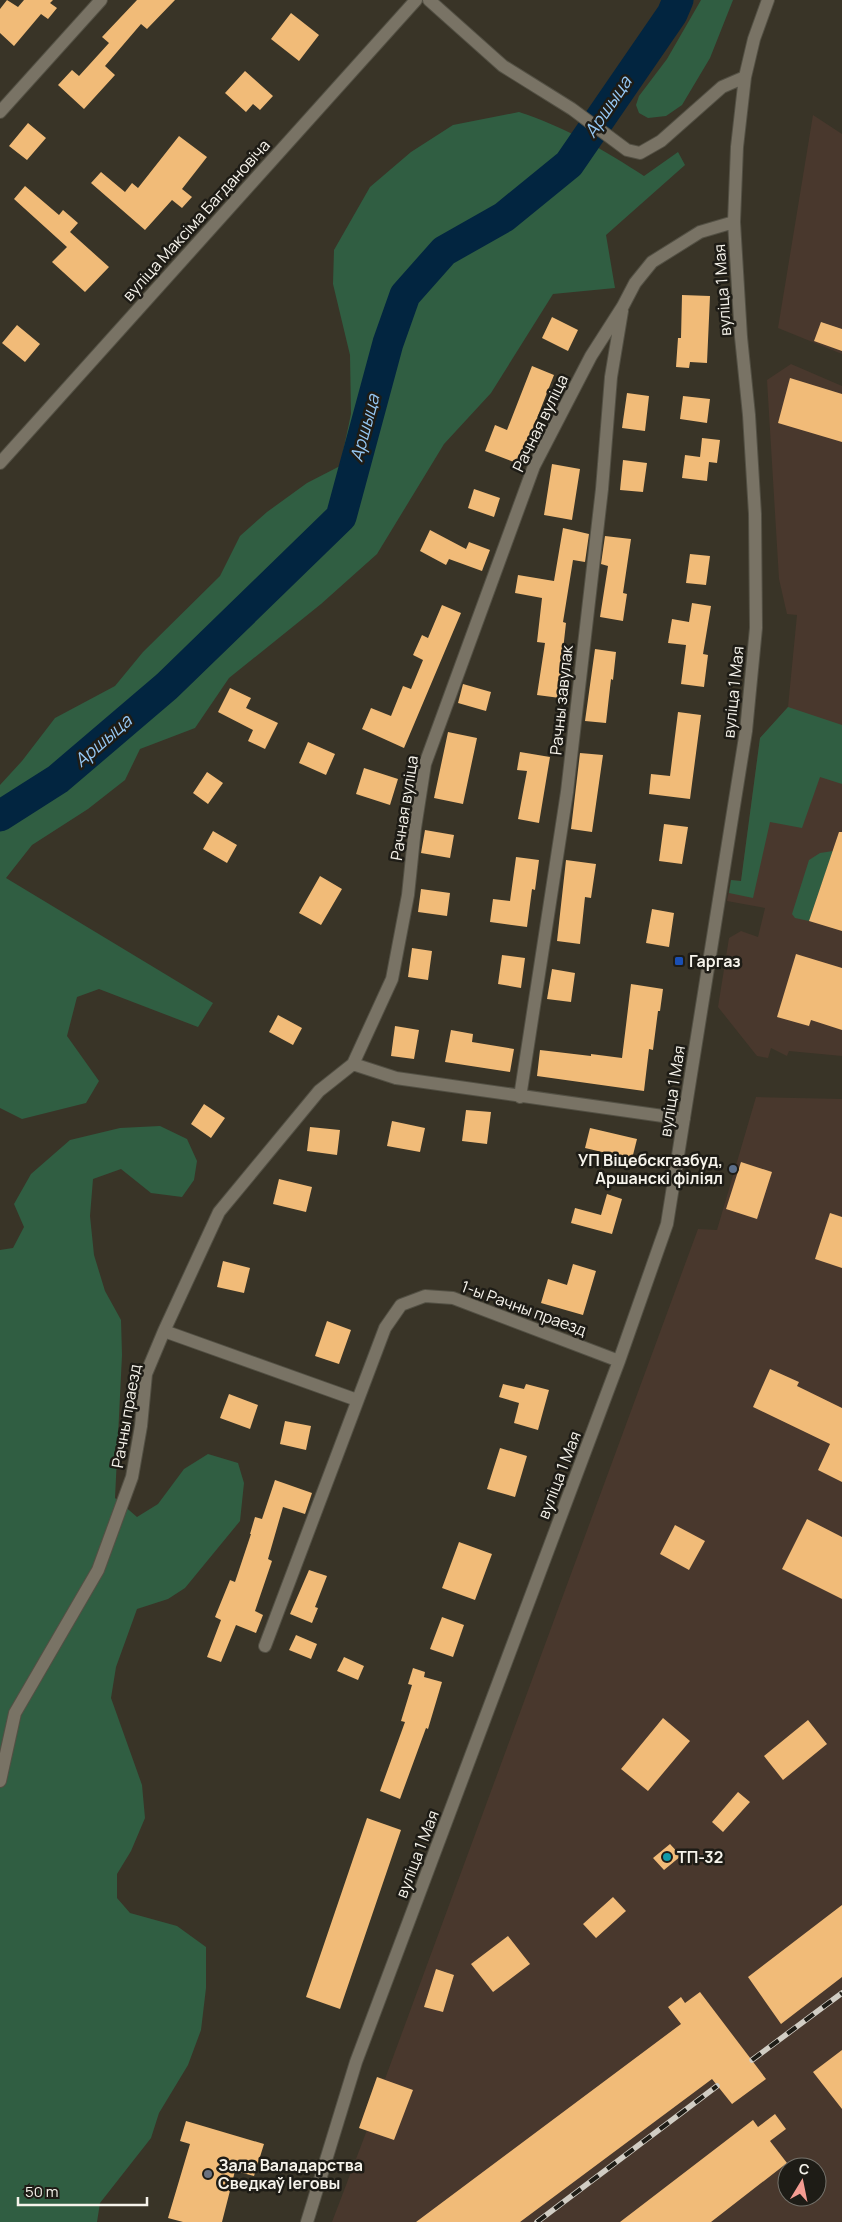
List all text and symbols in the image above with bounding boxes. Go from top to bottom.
water label: Аршыца [578,70,637,142]
street label: вуліца Максіма Багдановіча [117,134,275,306]
street label: вуліца 1 Мая [708,243,736,337]
street label: Рачная вуліца [507,371,573,475]
water label: Аршыца [344,390,385,464]
street label: Рачны завулак [544,643,578,756]
street label: вуліца 1 Мая [717,645,749,739]
water label: Аршыца [68,708,137,772]
street label: Рачная вуліца [385,754,423,862]
place label: Гаргаз [689,950,741,972]
marker: Гаргаз [673,955,685,967]
street label: вуліца 1 Мая [654,1044,690,1138]
place label: УП Віцебскгазбуд, Аршанскі філіял [578,1149,723,1189]
marker: УП Віцебскгазбуд, Аршанскі філіял [727,1163,739,1175]
street label: 1-ы Рачны праезд [458,1275,590,1341]
street label: Рачны праезд [106,1362,146,1470]
street label: вуліца 1 Мая [532,1428,586,1522]
street label: вуліца 1 Мая [390,1807,444,1901]
place label: ТП-32 [677,1846,723,1868]
marker: ТП-32 [661,1851,673,1863]
place label: Зала Валадарства Сведкаў Іеговы [218,2154,363,2194]
north arrow [777,2157,827,2207]
text: С [798,2158,811,2179]
marker: Зала Валадарства Сведкаў Іеговы [202,2168,214,2180]
scale bar [18,2174,146,2206]
text: 50 m [25,2181,59,2202]

